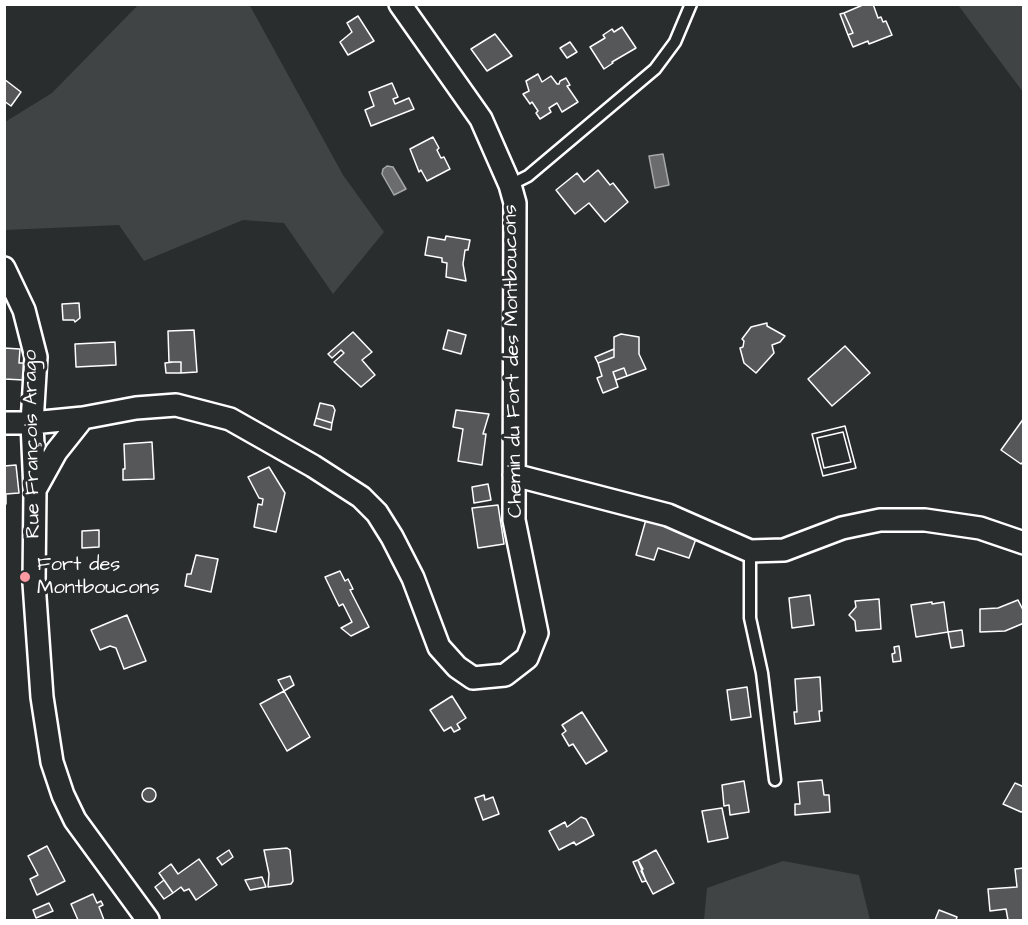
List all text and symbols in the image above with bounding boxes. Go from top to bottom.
street label: Chemin du Fort des Montboucons [499,204,529,518]
street label: Rue François Arago [19,349,47,539]
place label: Fort des Montboucons [37,554,159,601]
marker: Fort des Montboucons [18,570,32,584]

